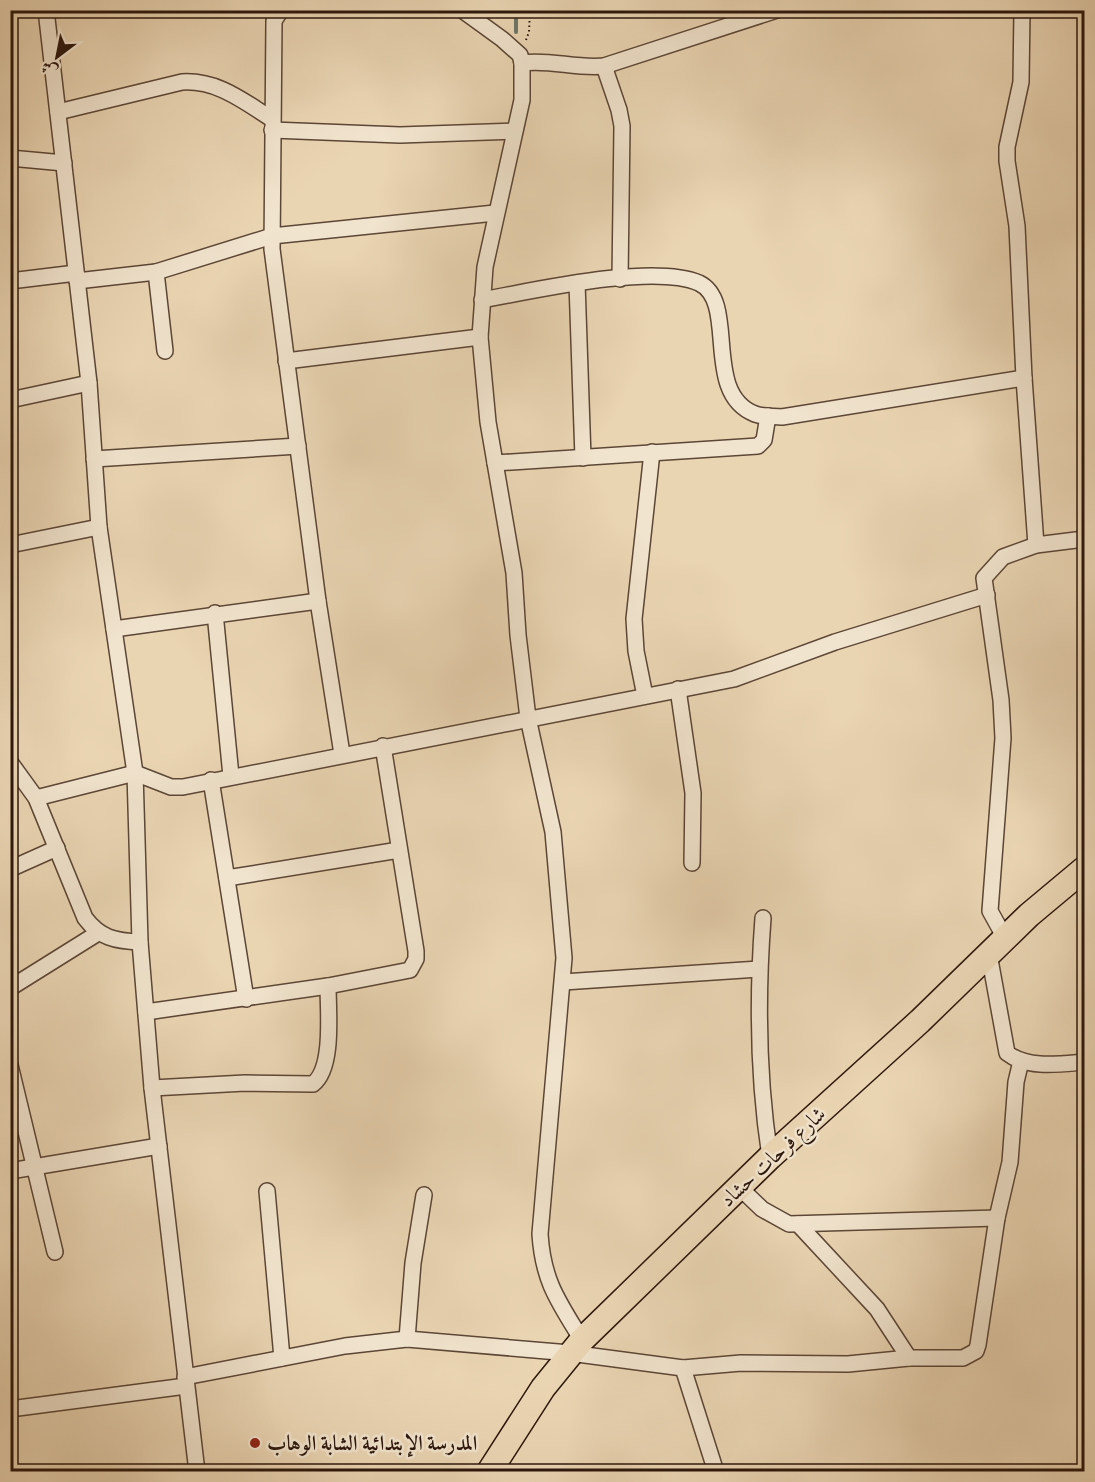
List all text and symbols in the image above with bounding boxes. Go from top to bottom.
north arrow [27,27,87,87]
text: ش [38,56,62,82]
street label: شارع فرحات حشاد [714,1101,835,1216]
place label: المدرسة الإبتدائية الشابة الوهاب [267,1430,477,1458]
marker: المدرسة الإبتدائية الشابة الوهاب [248,1436,262,1450]

